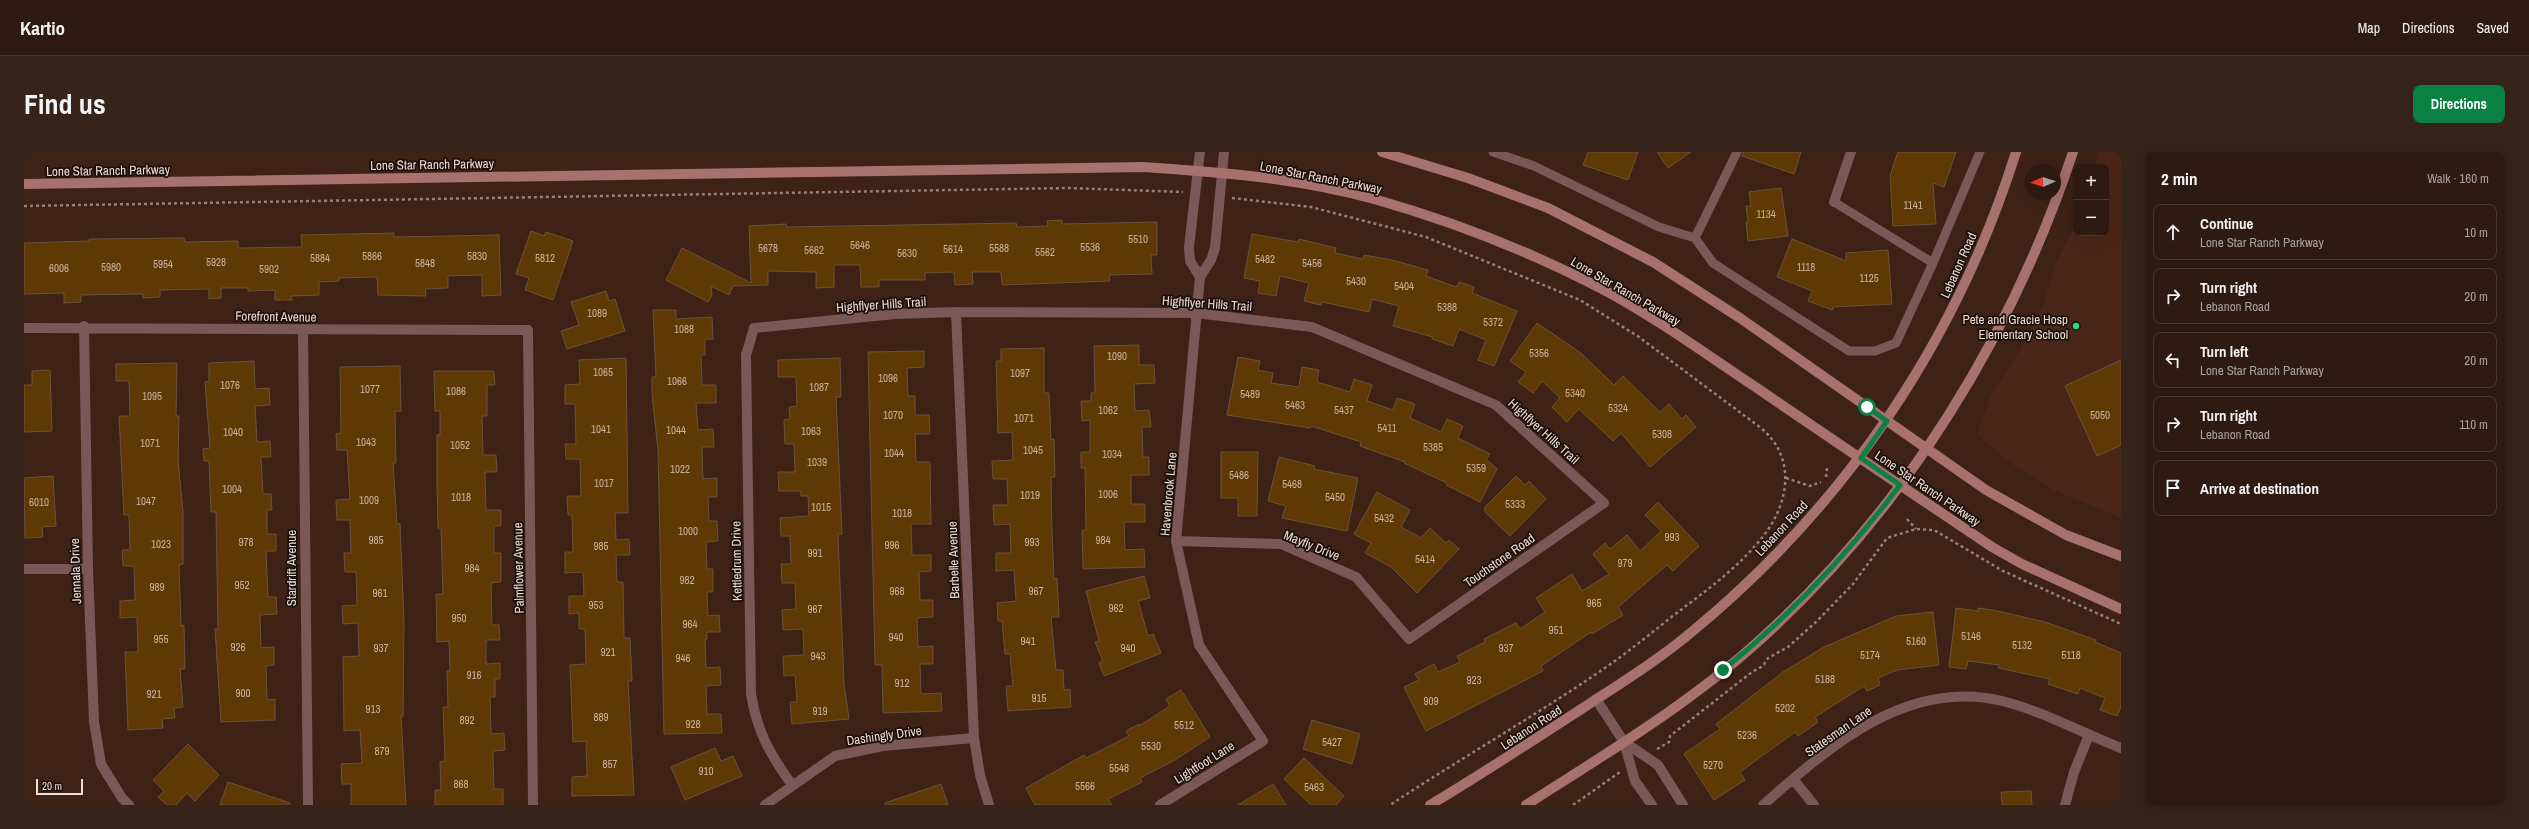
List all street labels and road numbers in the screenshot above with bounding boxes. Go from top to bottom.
street label: Lone Star Ranch Parkway [370,155,495,174]
street label: Lone Star Ranch Parkway [1258,157,1384,198]
street label: Lone Star Ranch Parkway [46,161,171,180]
street label: Lebanon Road [1936,230,1980,301]
street label: Lone Star Ranch Parkway [1568,253,1684,330]
street label: Highflyer Hills Trail [1161,292,1252,315]
street label: Highflyer Hills Trail [836,293,927,316]
street label: Forefront Avenue [235,307,317,326]
street label: Highflyer Hills Trail [1505,395,1583,468]
street label: Lone Star Ranch Parkway [1872,447,1984,530]
street label: Havenbrook Lane [1156,451,1181,537]
street label: Lebanon Road [1751,497,1811,560]
street label: Kettledrum Drive [727,521,746,601]
street label: Barbelle Avenue [944,521,963,599]
street label: Palmflower Avenue [509,522,528,614]
street label: Mayfly Drive [1281,526,1343,564]
street label: Stardrift Avenue [283,530,300,606]
street label: Touchstone Road [1460,530,1538,591]
street label: Jennala Drive [66,538,85,604]
street label: Lebanon Road [1497,701,1565,754]
street label: Statesman Lane [1802,702,1875,761]
street label: Dashingly Drive [845,722,923,749]
street label: Lightfoot Lane [1171,737,1238,788]

